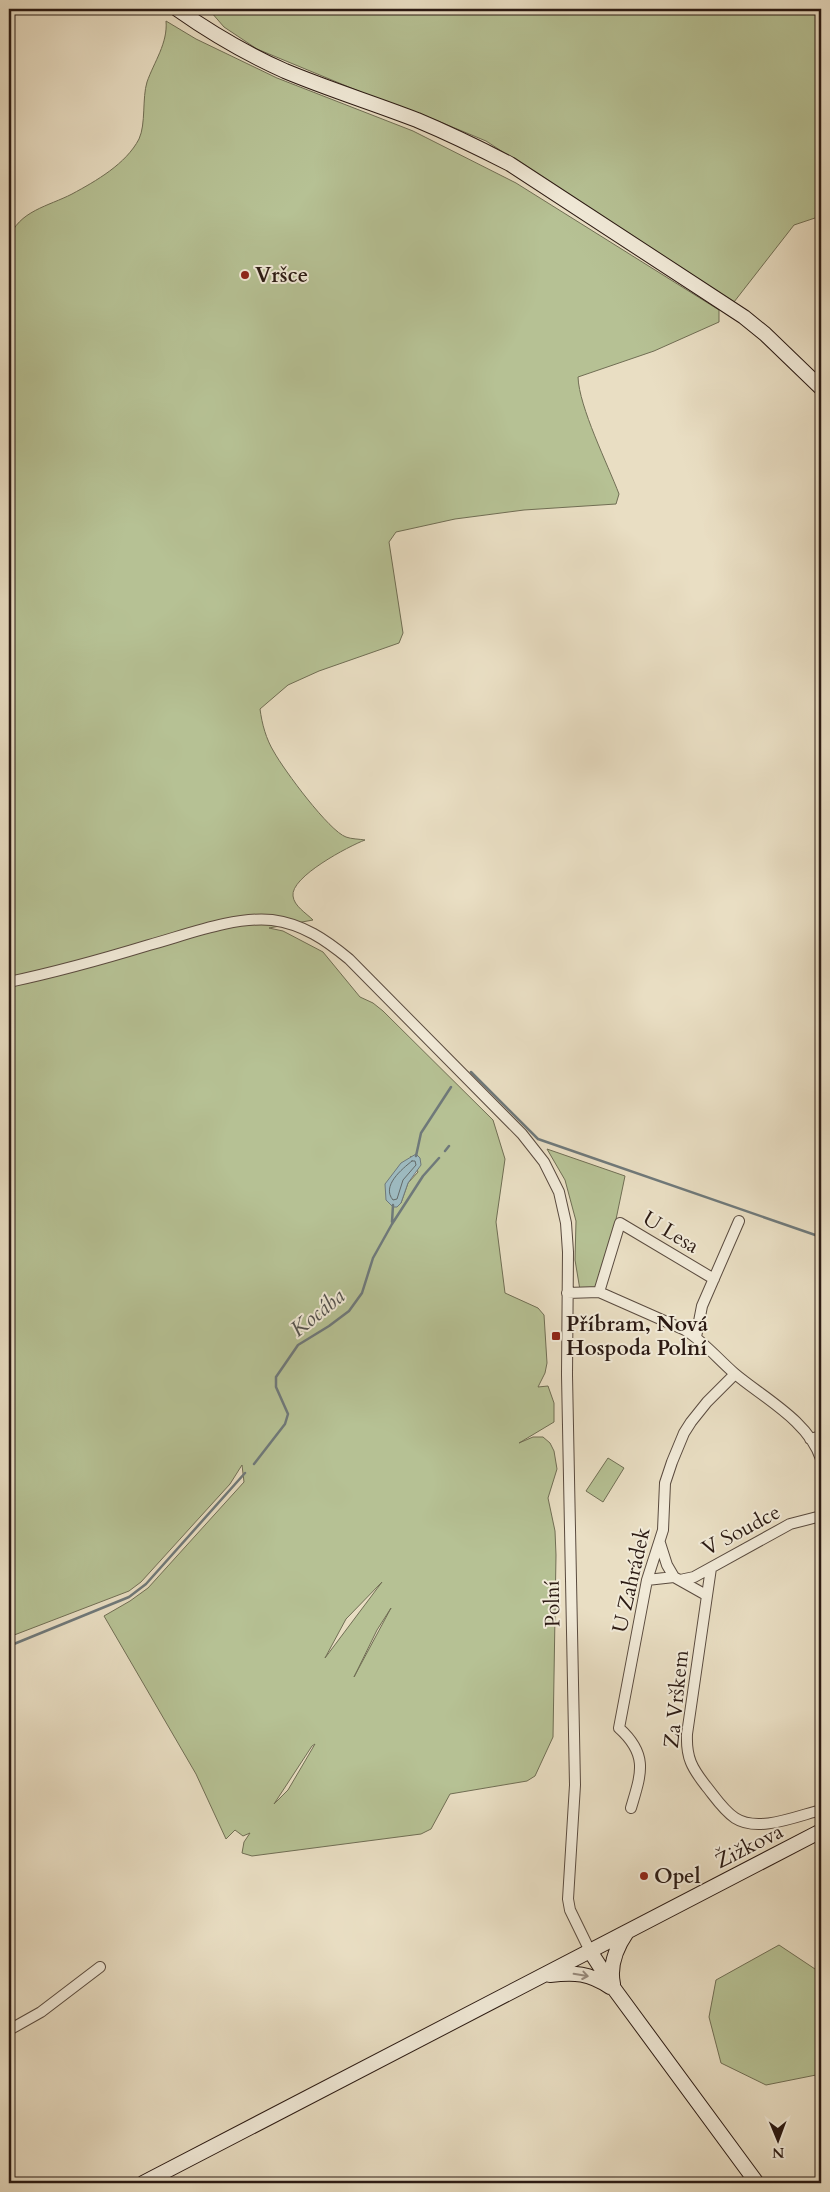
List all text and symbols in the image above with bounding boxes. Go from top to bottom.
place label: Vršce [255,261,308,290]
marker: Vršce [239,269,251,281]
street label: U Lesa [637,1204,704,1261]
water label: Kocába [284,1281,351,1344]
place label: Příbram, Nová Hospoda Polní [566,1310,709,1363]
marker: Příbram, Nová Hospoda Polní [550,1330,562,1342]
street label: V Soudce [697,1498,785,1563]
street label: U Zahrádek [605,1524,658,1636]
street label: Polní [538,1580,567,1628]
street label: Za Vrškem [657,1648,696,1749]
street label: Žižkova [710,1816,788,1876]
place label: Opel [654,1862,701,1891]
marker: Opel [638,1870,650,1882]
one-way arrow [572,1970,588,1980]
north arrow [752,2114,802,2164]
text: N [772,2143,784,2162]

